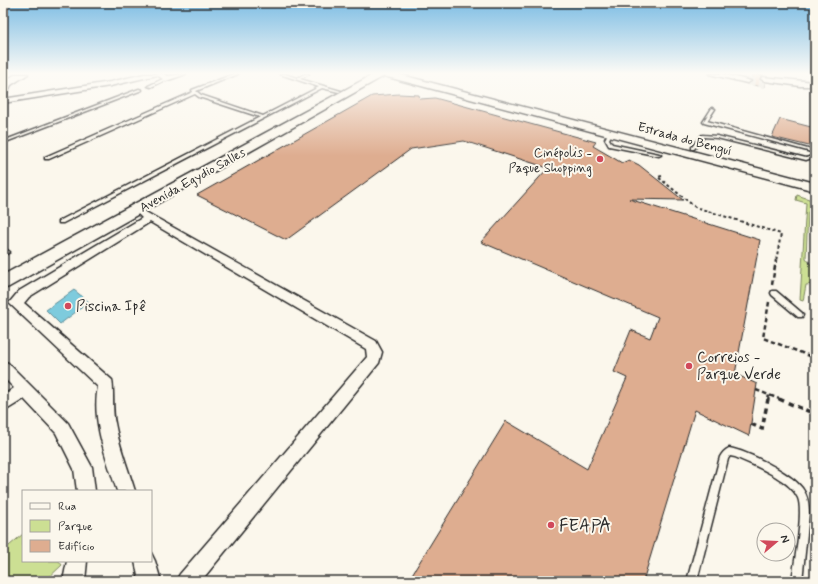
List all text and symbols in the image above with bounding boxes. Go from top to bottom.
street label: Estrada do Benguí [635,119,734,161]
street label: Avenida Egydio Salles [137,144,249,217]
place label: Cinépolis - Paque Shopping [508,145,592,177]
marker: Cinépolis - Paque Shopping [595,154,605,164]
place label: Piscina Ipê [76,297,147,317]
marker: Piscina Ipê [63,301,73,311]
place label: Correios - Parque Verde [697,348,781,385]
marker: Correios - Parque Verde [684,361,694,371]
legend [22,490,152,562]
text: Rua [58,499,76,515]
place label: FEAPA [559,514,611,538]
text: Parque [58,519,93,535]
marker: FEAPA [546,520,556,530]
north arrow [756,522,796,562]
text: N [777,533,792,545]
text: Edifício [58,539,94,555]

